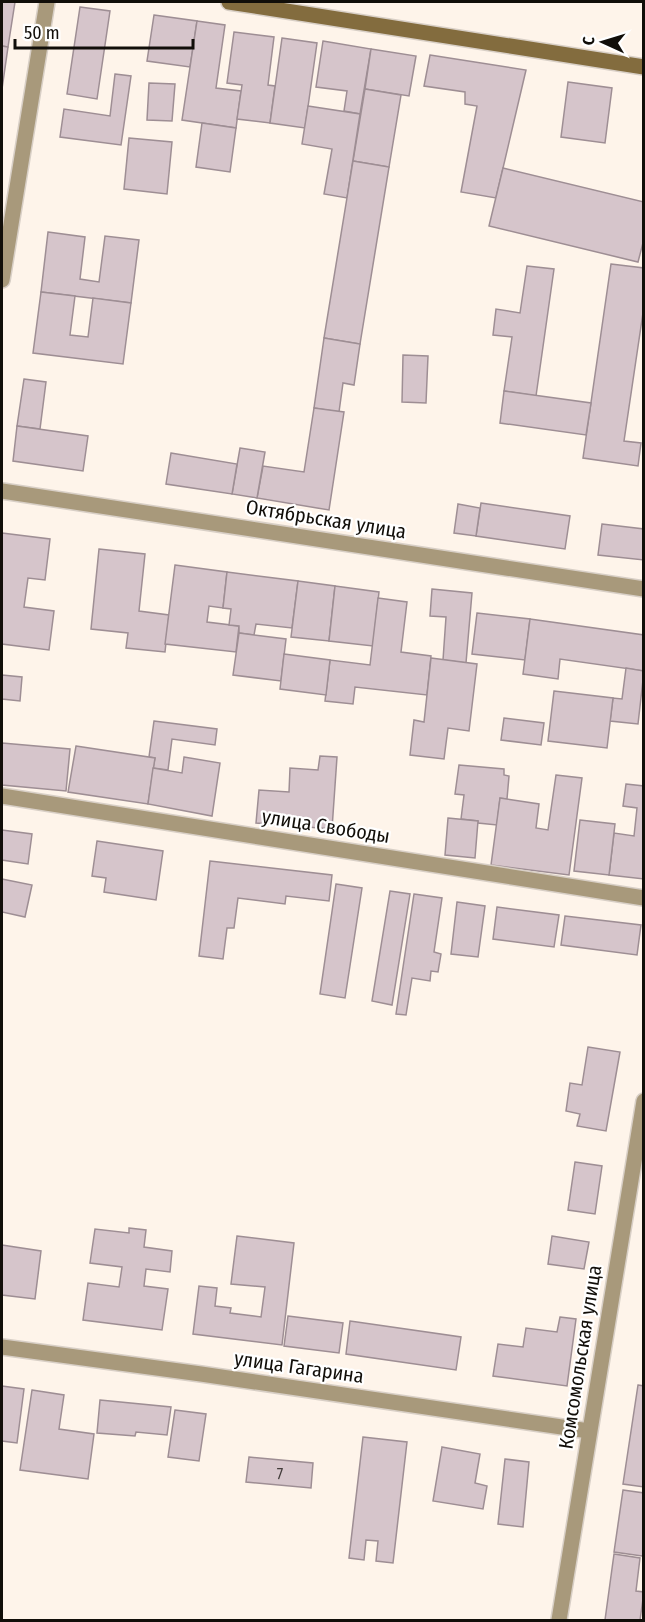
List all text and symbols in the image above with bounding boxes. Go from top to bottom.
scale bar [15,12,194,50]
north arrow [573,12,633,72]
text: 50 m [24,22,60,44]
text: С [579,36,598,46]
street label: Октябрьская улица [244,494,408,544]
street label: улица Свободы [260,804,392,848]
street label: Комсомольская улица [554,1263,606,1451]
street label: улица Гагарина [233,1346,365,1388]
house number: 7 [277,1464,284,1483]

